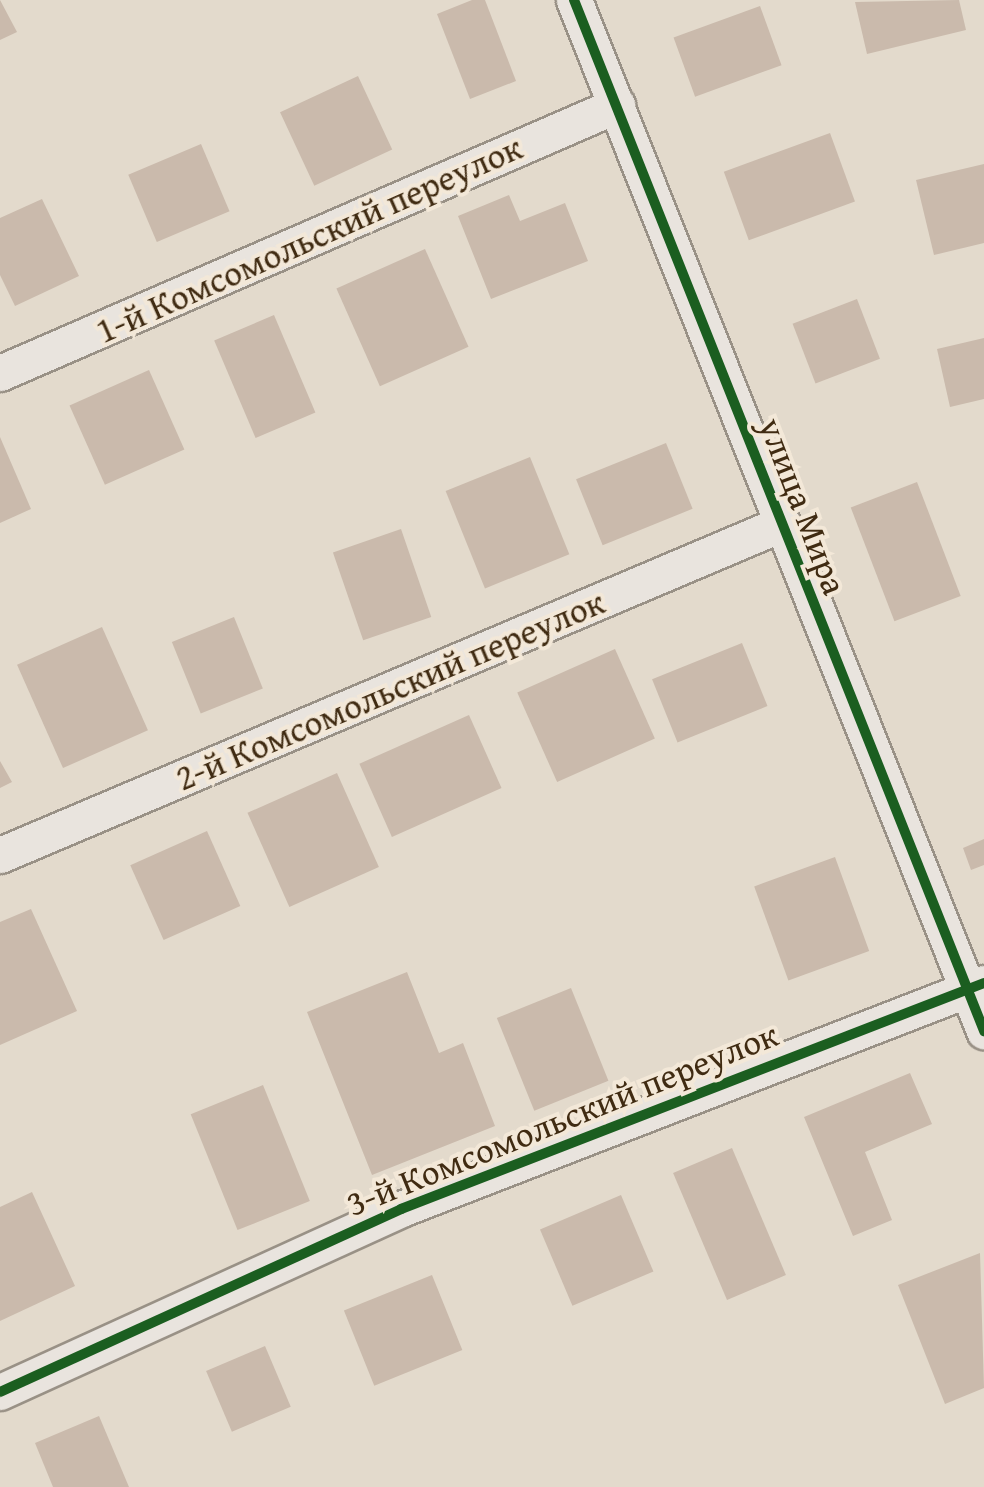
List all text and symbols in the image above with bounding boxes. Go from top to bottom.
street label: 1-й Комсомольский переулок [90,126,528,352]
street label: улица Мира [750,412,856,600]
street label: 2-й Комсомольский переулок [169,580,611,800]
street label: 3-й Комсомольский переулок [340,1013,784,1225]

